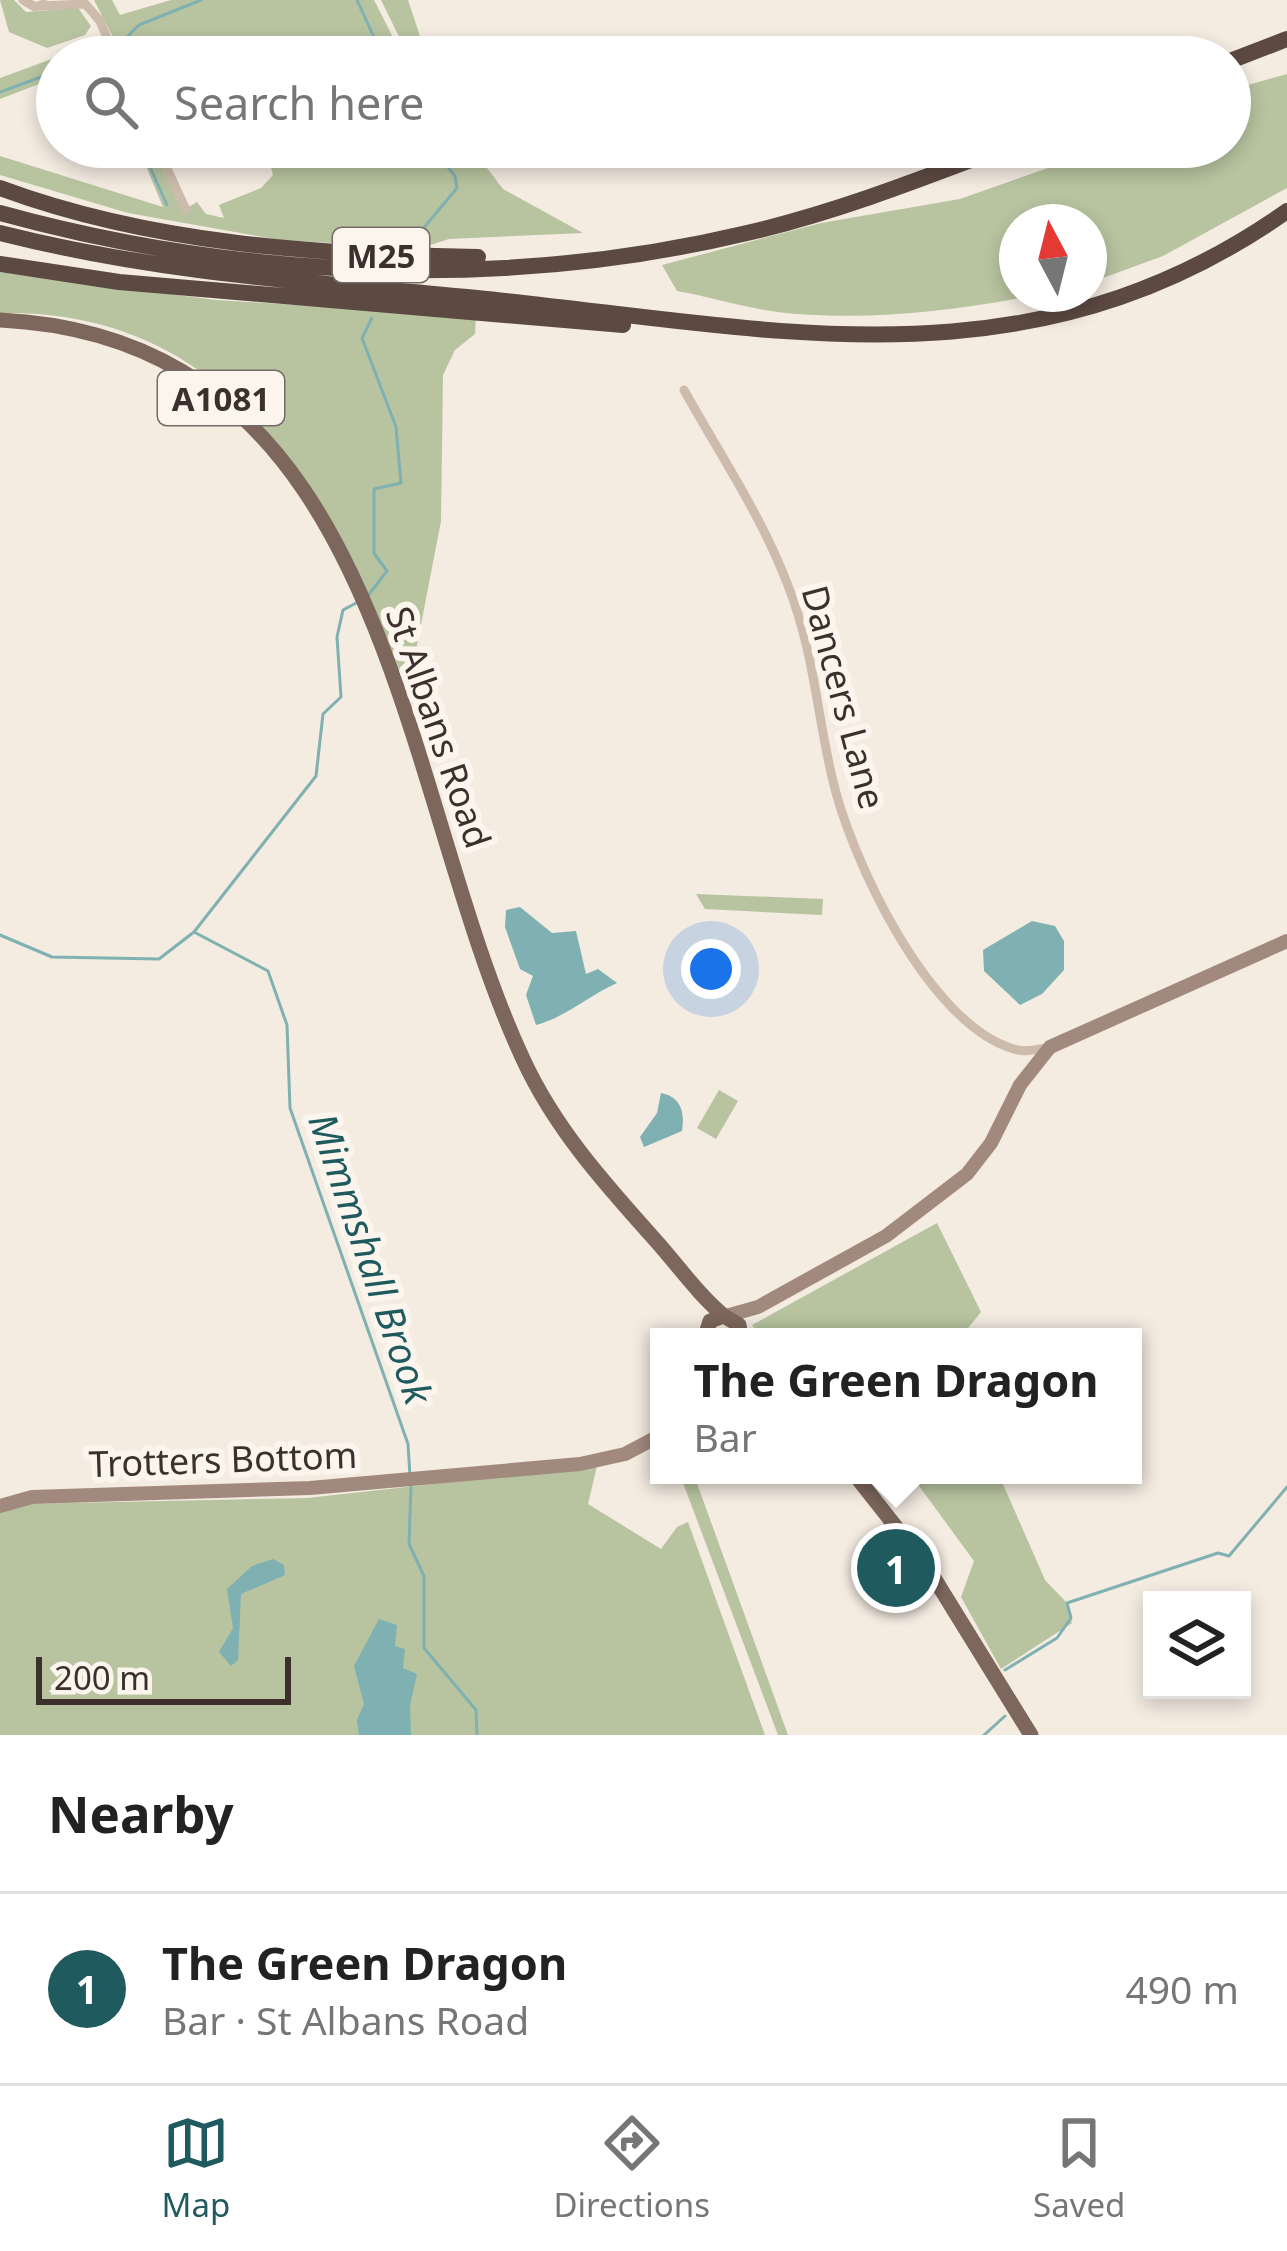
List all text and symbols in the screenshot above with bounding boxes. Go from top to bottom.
search box [36,36,1251,168]
icon: search [78,69,144,135]
text: Search here [174,72,424,133]
north arrow [999,204,1107,312]
road number: M25 [333,228,429,282]
road number: A1081 [158,371,284,425]
street label: Dancers Lane [791,580,897,814]
street label: St Albans Road [375,600,503,854]
your location [681,939,741,999]
water label: Mimmshall Brook [297,1105,447,1412]
popup [650,1328,1142,1484]
text: The Green Dragon [693,1349,1099,1410]
text: Bar [693,1410,757,1463]
street label: Trotters Bottom [88,1430,358,1488]
pin: 1 [857,1523,935,1613]
map controls [1143,1591,1251,1699]
button: layers [1143,1591,1251,1699]
scale bar [36,1651,291,1704]
text: 200 m [54,1655,150,1700]
text: Nearby [48,1778,234,1848]
text: The Green Dragon [162,1932,567,1993]
text: 1 [76,1962,98,2015]
text: 490 m [1125,1962,1239,2015]
text: Bar · St Albans Road [162,1993,529,2046]
tab: Map [162,2110,230,2227]
tab: Directions [553,2110,710,2227]
tab: Saved [1033,2110,1125,2227]

